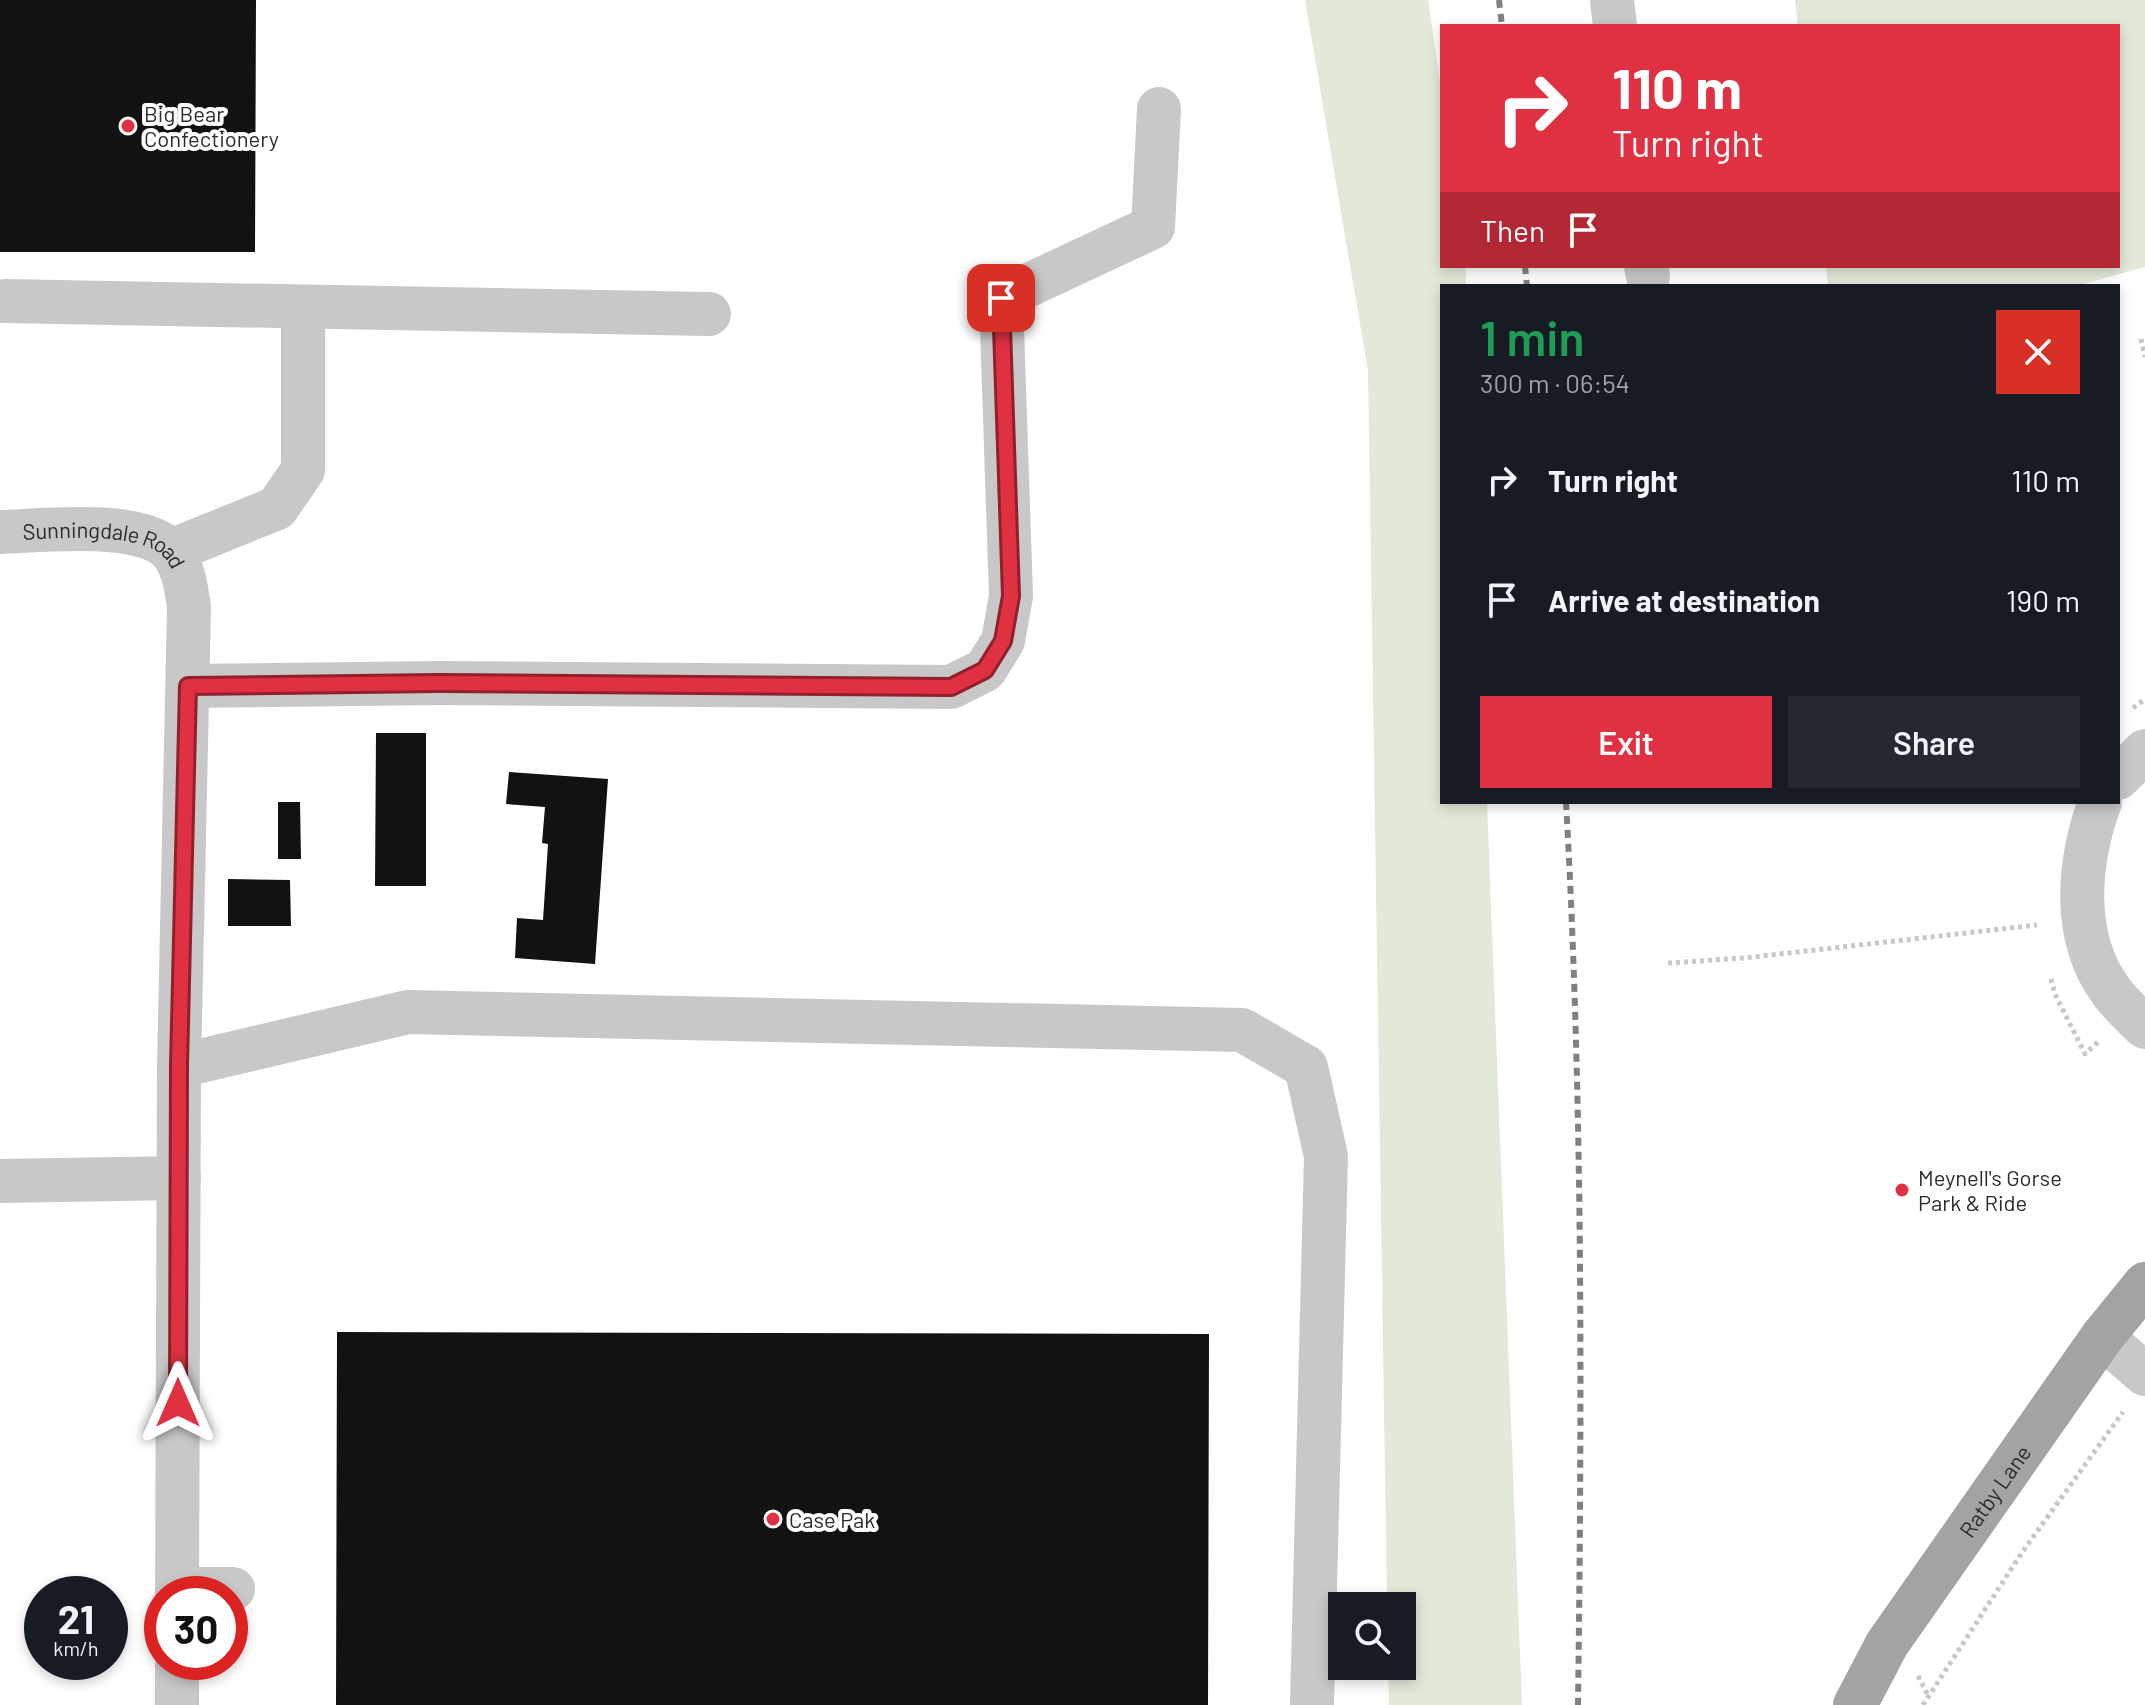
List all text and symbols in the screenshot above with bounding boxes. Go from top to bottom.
text: 110 m [1612,53,1742,120]
icon: right [1480,56,1584,160]
place label: Big Bear Confectionery [144,100,279,151]
marker: Big Bear Confectionery [119,117,137,135]
text: Turn right [1612,121,1764,164]
icon: arrive [1561,208,1605,252]
text: Then [1480,212,1545,248]
pin [967,264,1035,332]
icon: arrive [979,276,1023,320]
text: 1 min [1480,308,1585,366]
button: close [1996,310,2080,394]
text: 300 m · 06:54 [1480,367,1630,398]
icon: right [1480,458,1524,502]
text: Turn right [1548,462,1678,498]
text: 110 m [2011,462,2080,498]
street label: Sunningdale Road [22,516,191,572]
icon: arrive [1480,578,1524,622]
text: Arrive at destination [1548,582,1820,618]
text: 190 m [2006,582,2080,618]
button: Exit [1480,696,1772,788]
button: Share [1788,696,2080,788]
place label: Meynell's Gorse Park & Ride [1918,1164,2062,1215]
marker: Meynell's Gorse Park & Ride [1893,1181,1911,1199]
position arrow [136,1361,220,1445]
street label: Ratby Lane [1953,1440,2035,1542]
place label: Case Pak [789,1506,875,1532]
marker: Case Pak [764,1510,782,1528]
speed limit sign: 30 [144,1576,248,1680]
map controls [1328,1592,1416,1680]
button: search [1328,1592,1416,1680]
text: 21 [58,1594,94,1642]
text: km/h [53,1636,99,1660]

